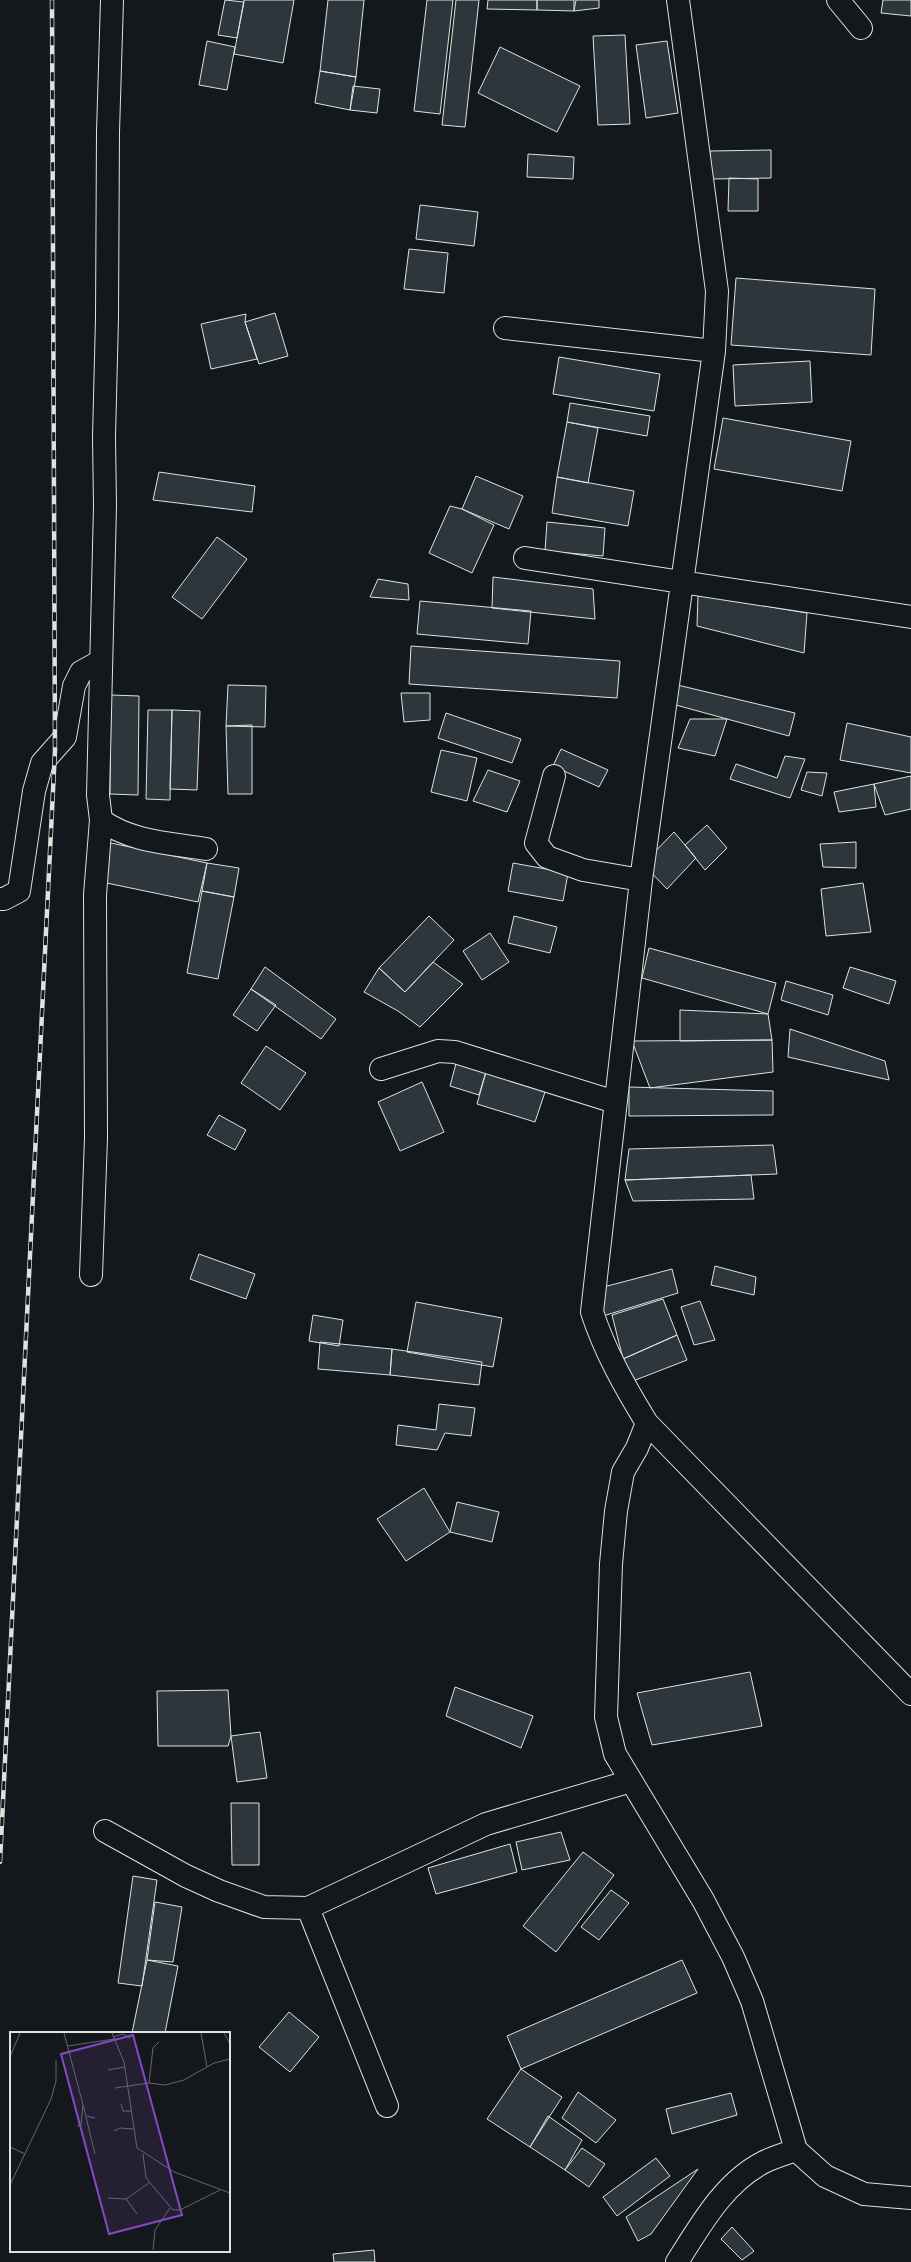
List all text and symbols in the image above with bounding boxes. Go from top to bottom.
inset map [10,2032,230,2252]

